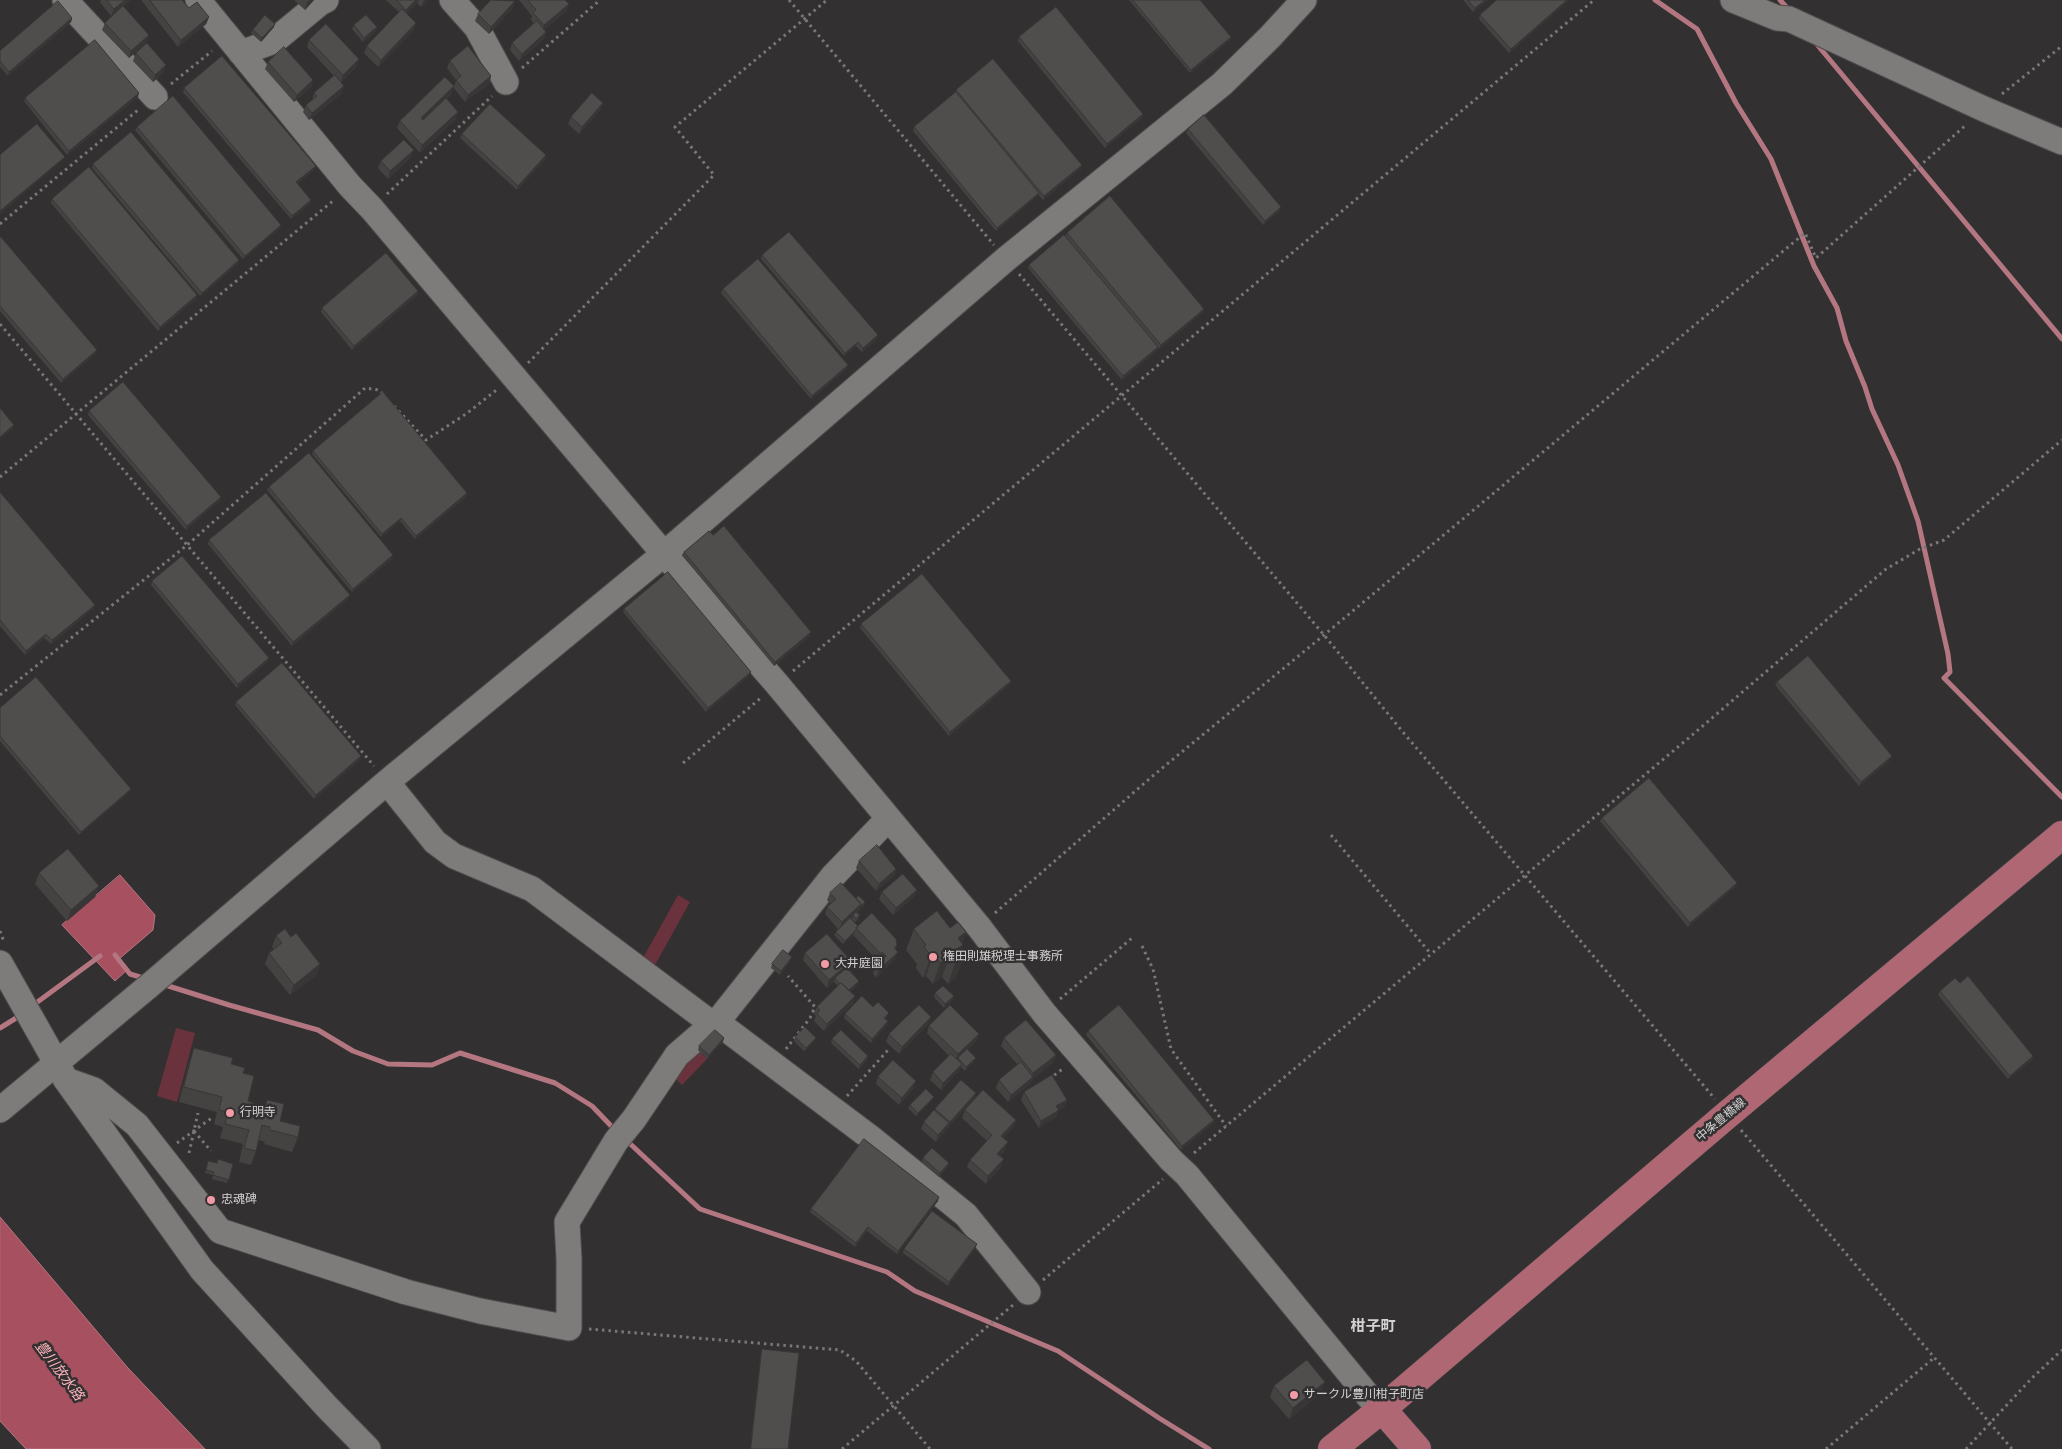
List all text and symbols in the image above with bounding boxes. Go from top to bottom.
place label: 権田則雄税理士事務所 [943,950,1063,964]
marker: 権田則雄税理士事務所 [927,951,939,963]
place label: 大井庭園 [835,957,883,971]
marker: 大井庭園 [819,958,831,970]
street label: 中条豊橋線 [1693,1095,1749,1145]
place label: 行明寺 [240,1106,276,1120]
marker: 行明寺 [224,1107,236,1119]
place label: 忠魂碑 [221,1193,257,1207]
marker: 忠魂碑 [205,1194,217,1206]
district label: 柑子町 [1351,1318,1395,1336]
water label: 豊川放水路 [31,1338,87,1404]
place label: サークル豊川柑子町店 [1304,1388,1424,1402]
marker: サークル豊川柑子町店 [1288,1389,1300,1401]

